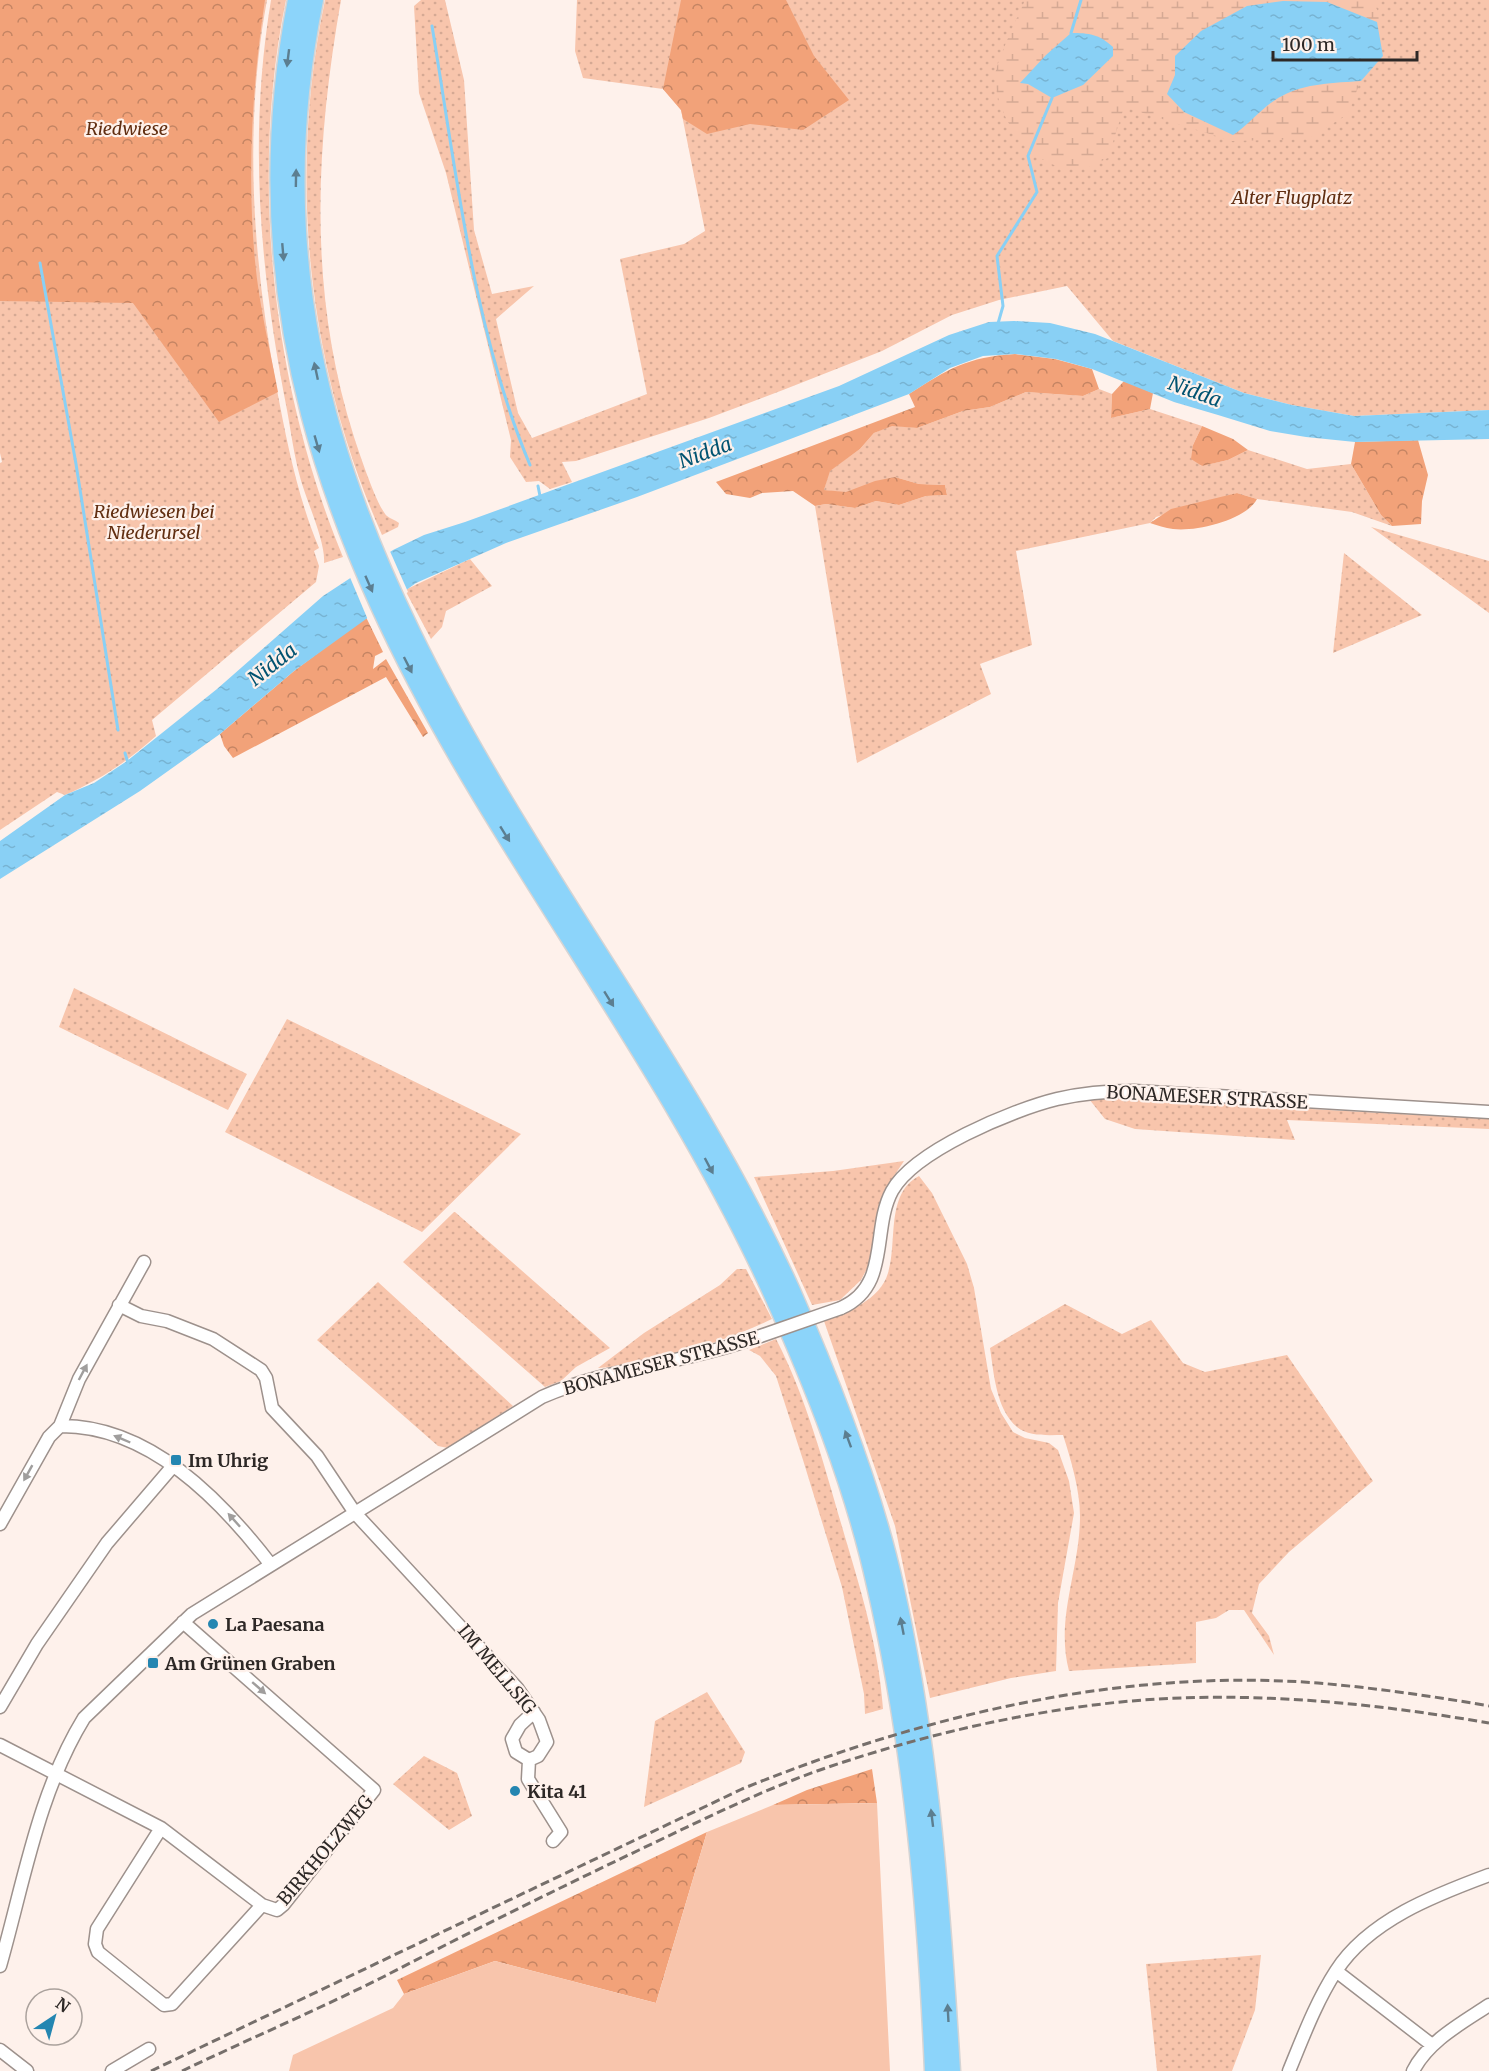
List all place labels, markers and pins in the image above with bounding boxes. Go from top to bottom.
place label: Im Uhrig [188,1449,268,1472]
marker: Im Uhrig [169,1453,183,1467]
place label: La Paesana [225,1613,325,1636]
marker: La Paesana [206,1617,220,1631]
place label: Am Grünen Graben [164,1652,336,1675]
marker: Am Grünen Graben [146,1656,160,1670]
place label: Kita 41 [527,1780,587,1803]
marker: Kita 41 [508,1784,522,1798]

